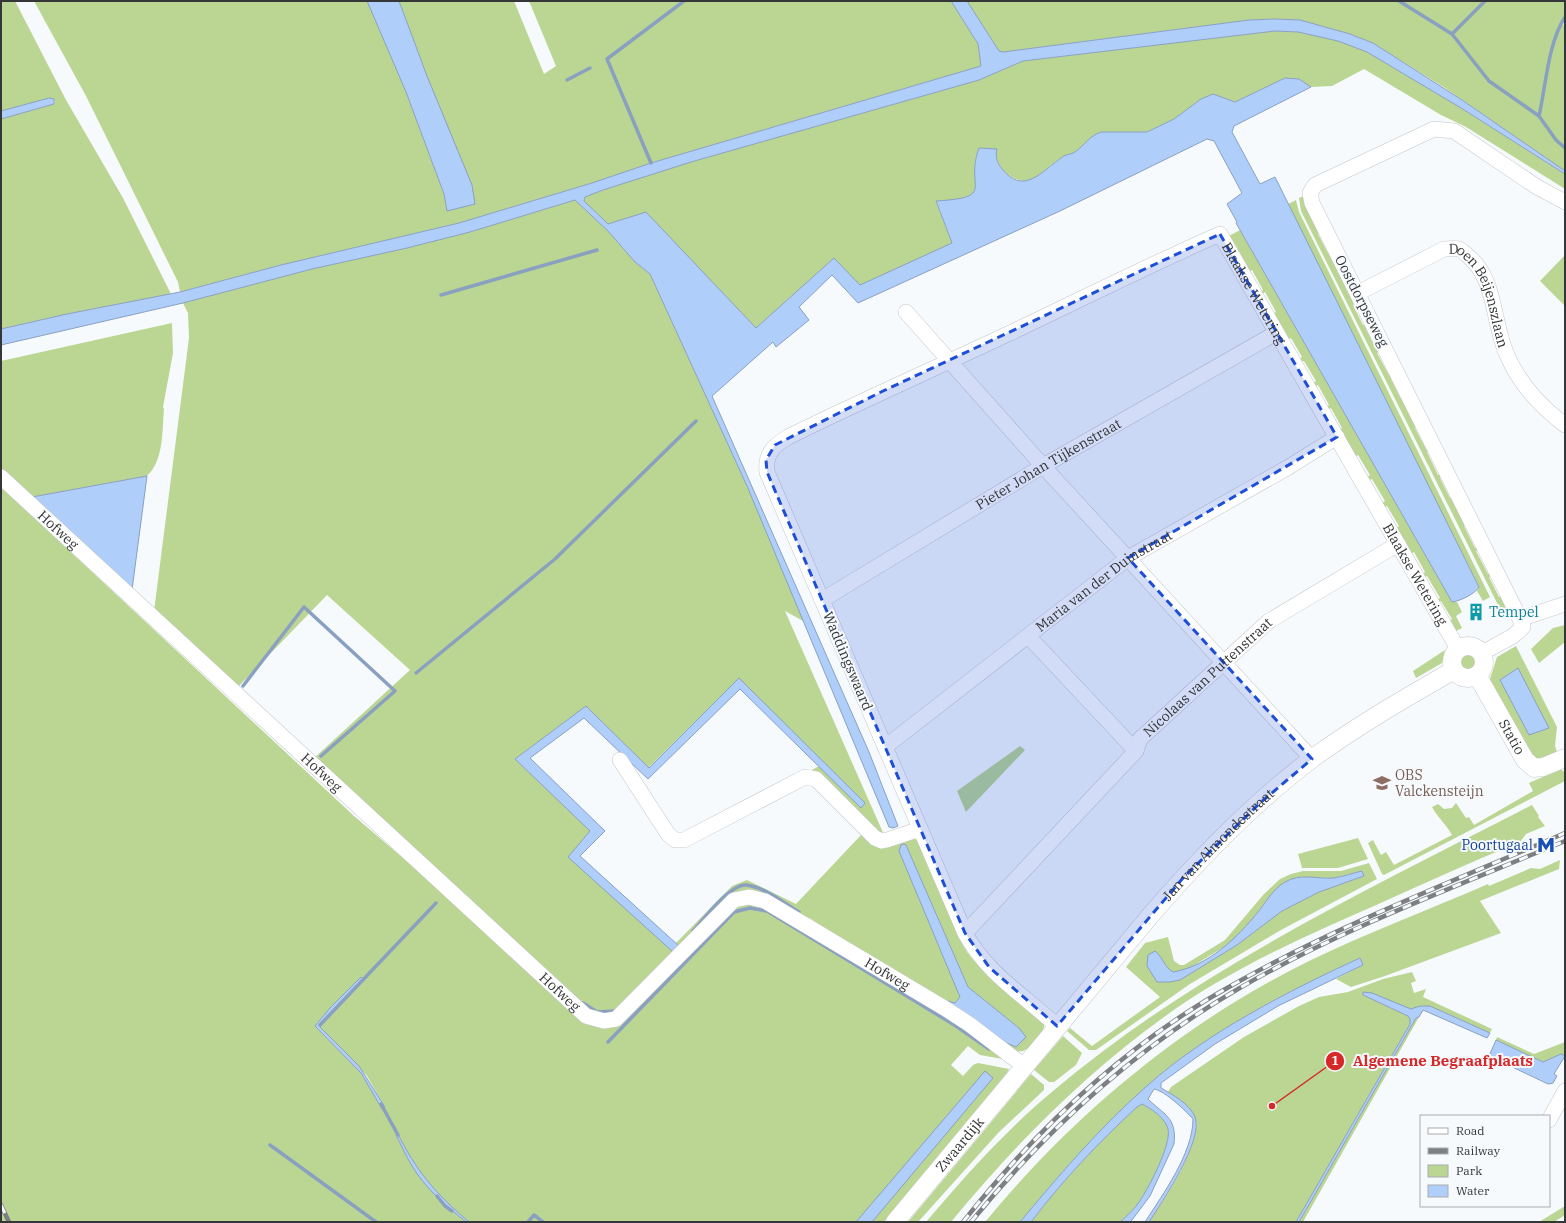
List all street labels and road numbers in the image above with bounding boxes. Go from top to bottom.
street label: Blaakse Wetering [1218,239,1291,348]
street label: Doen Beijenszlaan [1448,239,1512,350]
street label: Oostdorpseweg [1331,252,1393,350]
street label: Pieter Johan Tijkenstraat [972,414,1124,514]
street label: Hofweg [34,506,83,554]
street label: Blaakse Wetering [1379,520,1452,629]
street label: Maria van der Duinstraat [1032,526,1175,636]
street label: Waddingswaard [819,609,877,714]
street label: Nicolaas van Puttenstraat [1139,614,1276,741]
street label: Statio [1495,716,1529,758]
street label: Hofweg [297,749,346,796]
street label: Jan van Almondestraat [1158,785,1278,905]
street label: Hofweg [861,954,913,995]
street label: Hofweg [536,969,585,1016]
street label: Zwaardijk [932,1113,988,1176]

